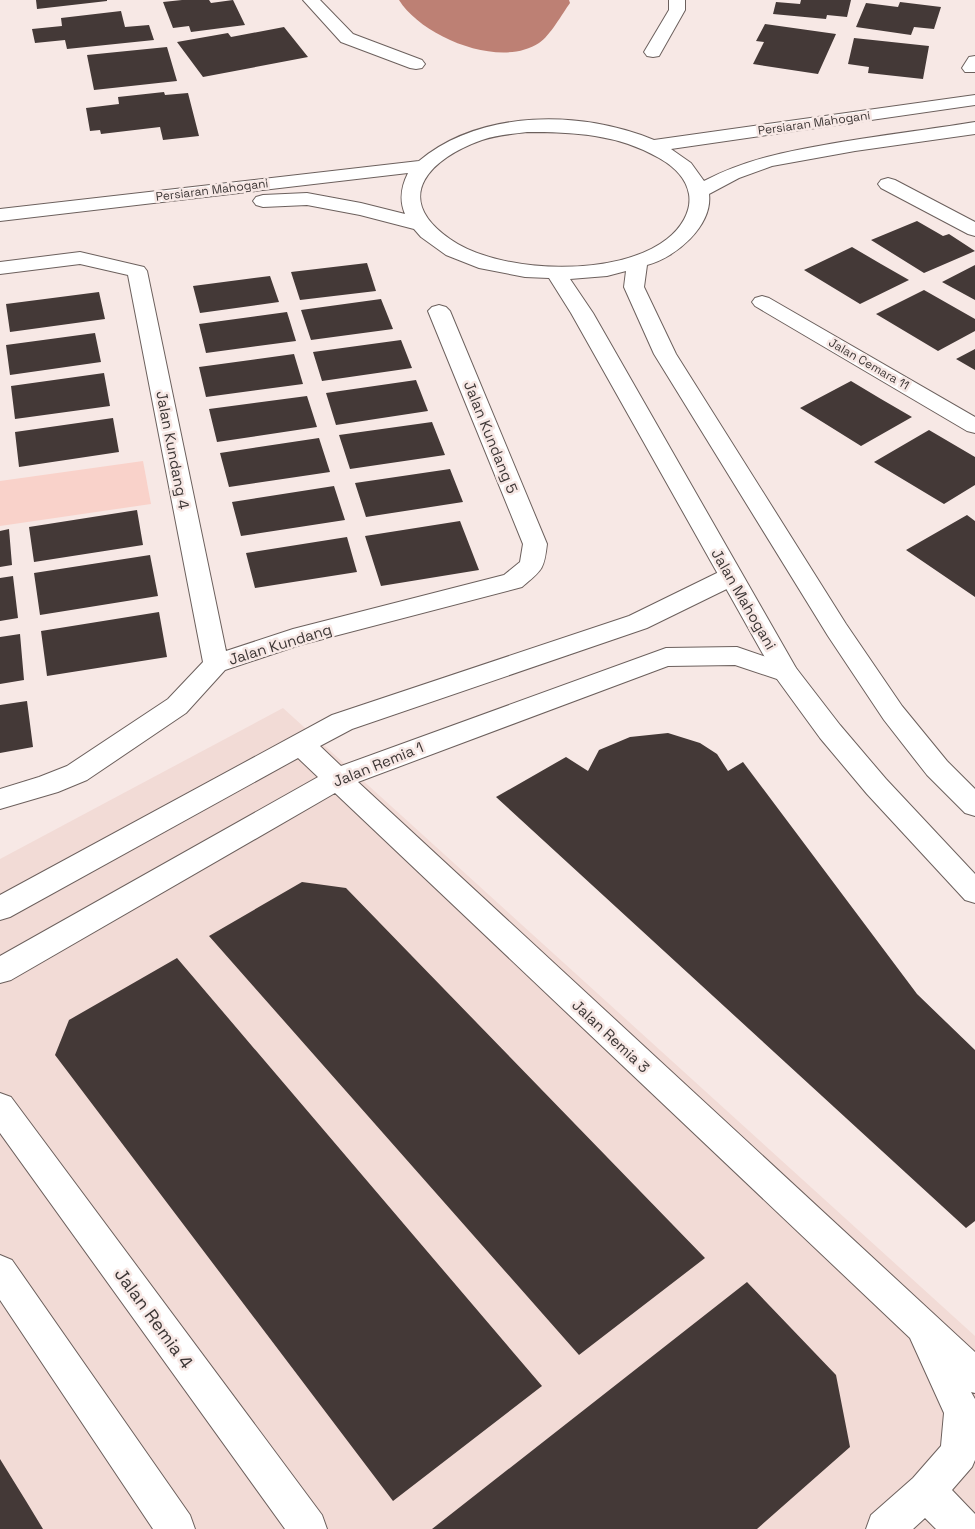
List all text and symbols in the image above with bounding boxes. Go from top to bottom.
street label: Persiaran Mahogani [757,107,871,139]
street label: Persiaran Mahogani [155,175,269,205]
street label: Jalan Cemara 11 [826,334,912,394]
street label: Jalan Kundang 5 [460,378,522,496]
street label: Jalan Kundang 4 [152,389,194,511]
street label: Jalan Mahogani [707,545,781,653]
street label: Jalan Kundang [226,619,334,669]
street label: Jalan Remia 1 [330,737,426,791]
street label: Jalan Remia 3 [568,995,654,1077]
street label: Jalan Remia 4 [110,1263,198,1373]

